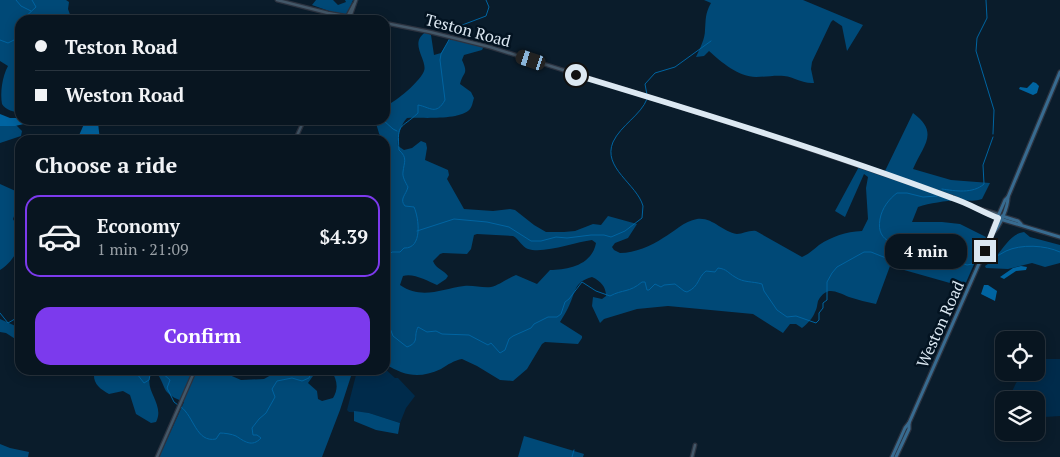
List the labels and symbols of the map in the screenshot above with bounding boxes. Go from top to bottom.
street label: Teston Road [423,8,513,52]
car [514,48,547,72]
route start [565,64,587,86]
callout: 4 min [885,234,968,268]
route end [974,240,996,262]
street label: Weston Road [911,277,969,371]

